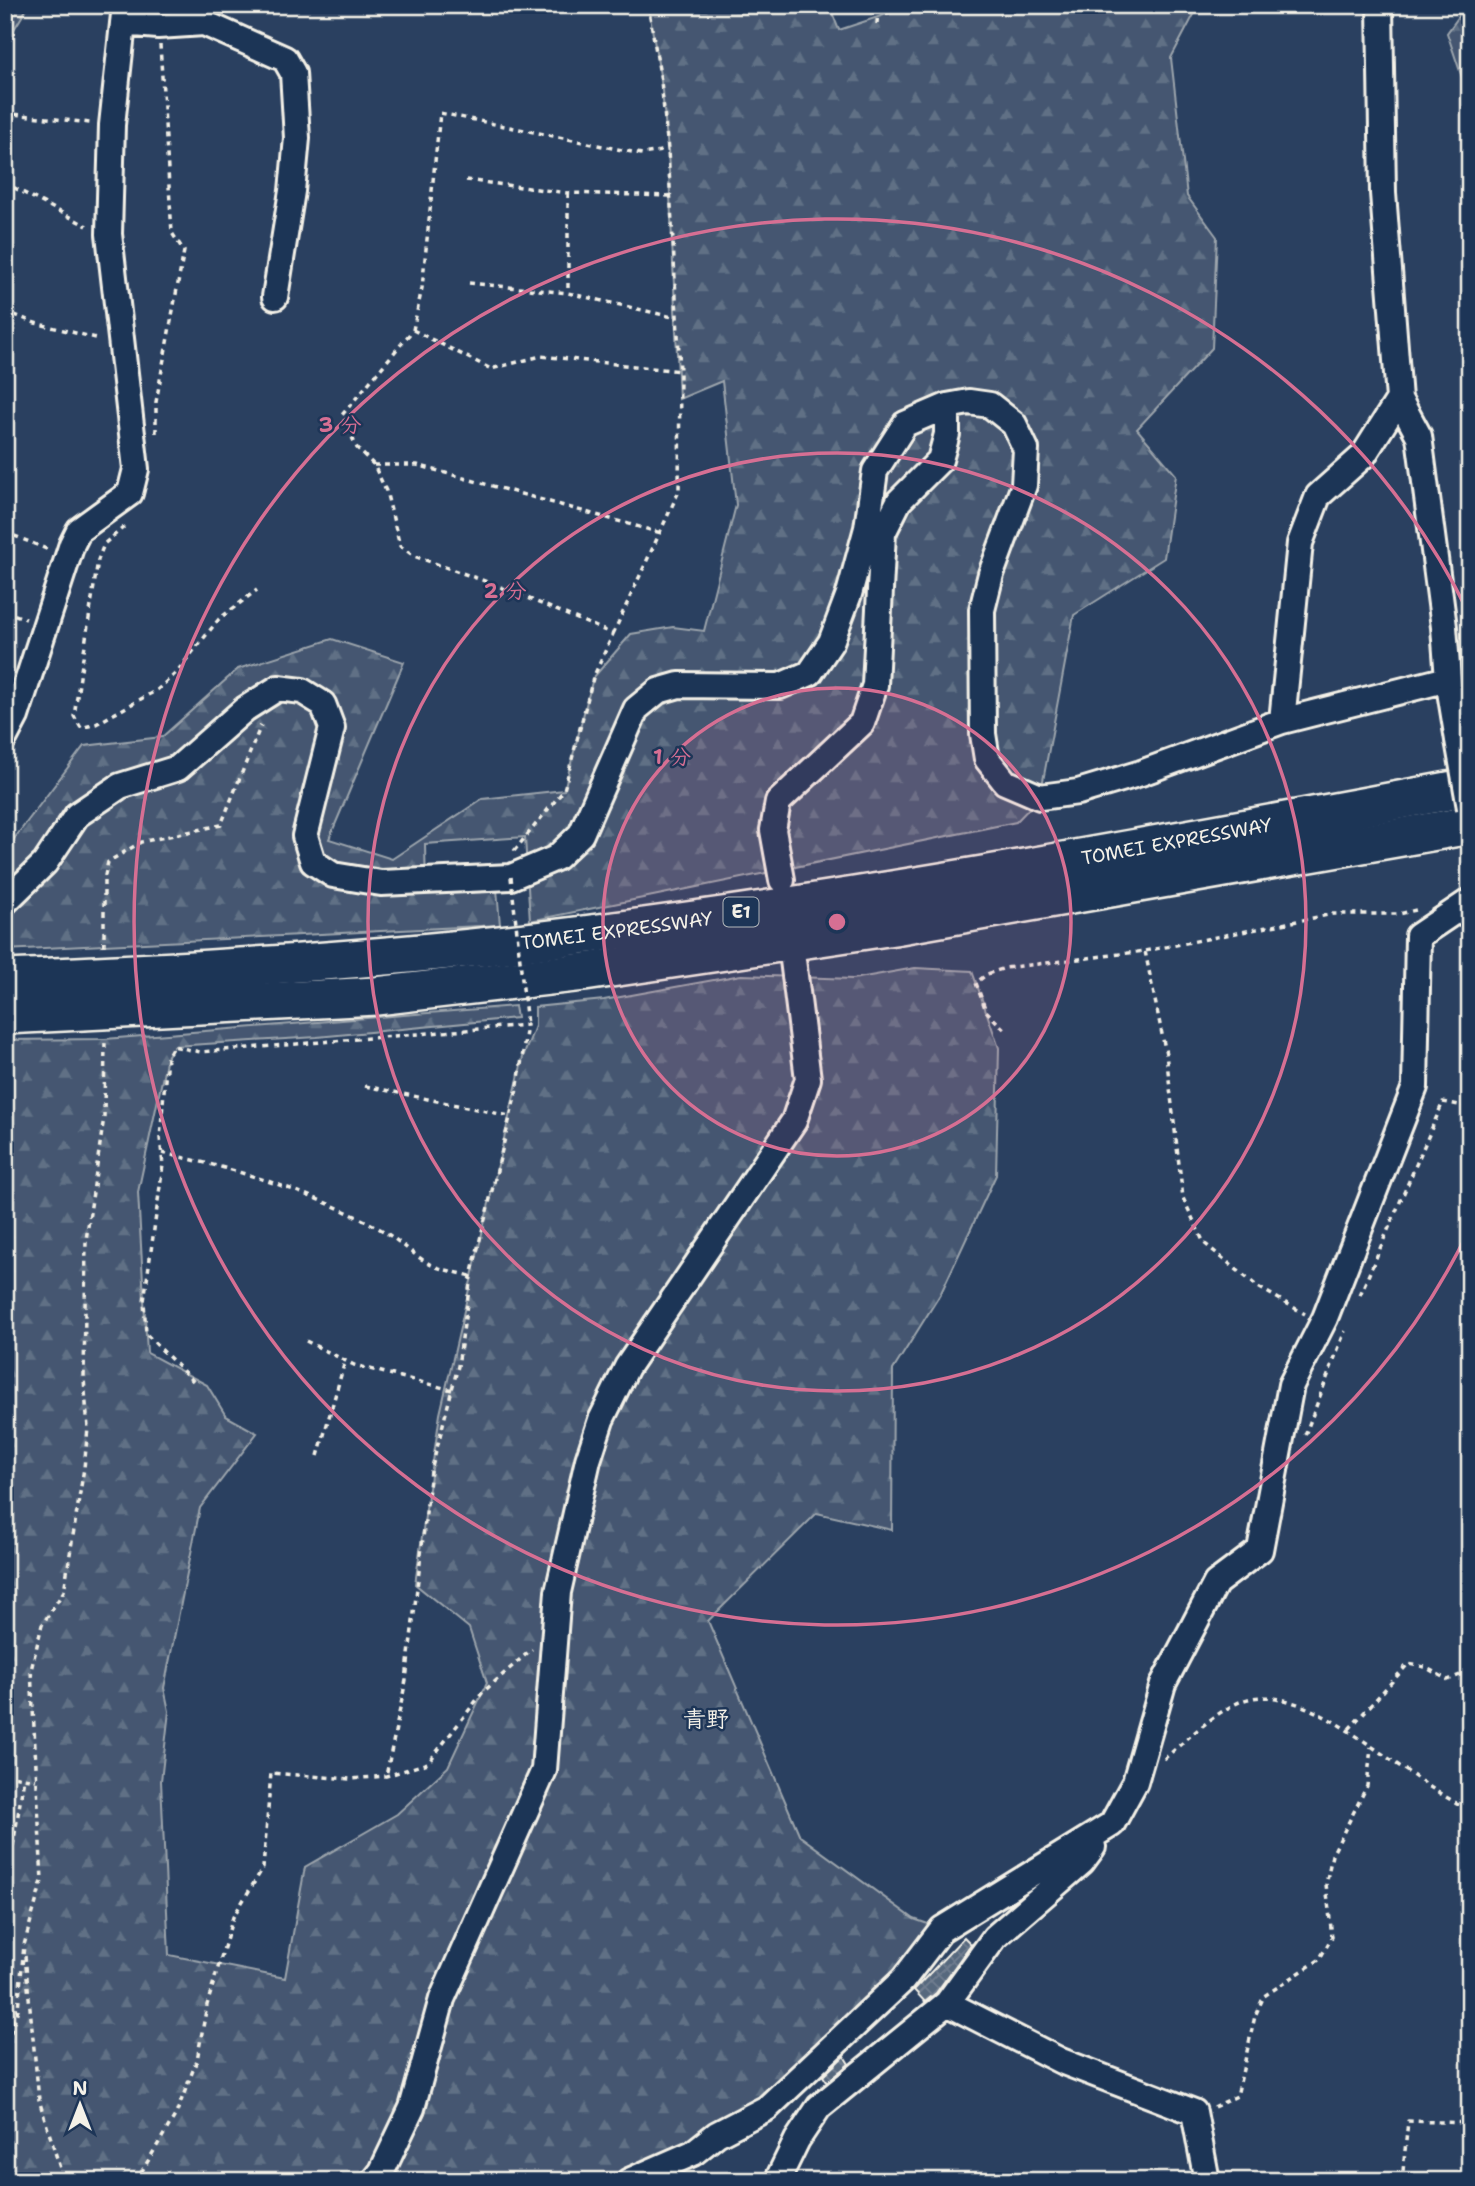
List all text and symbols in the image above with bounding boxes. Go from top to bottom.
text: 3 分 [319,411,361,439]
text: 2 分 [484,577,526,605]
text: 1 分 [653,743,691,771]
street label: TOMEI EXPRESSWAY [1079,811,1275,870]
road number: E1 [724,897,758,926]
street label: TOMEI EXPRESSWAY [519,905,715,955]
centre of rings [825,910,849,934]
district label: 青野 [683,1704,729,1734]
north arrow [46,2070,116,2140]
text: N [72,2076,88,2101]

